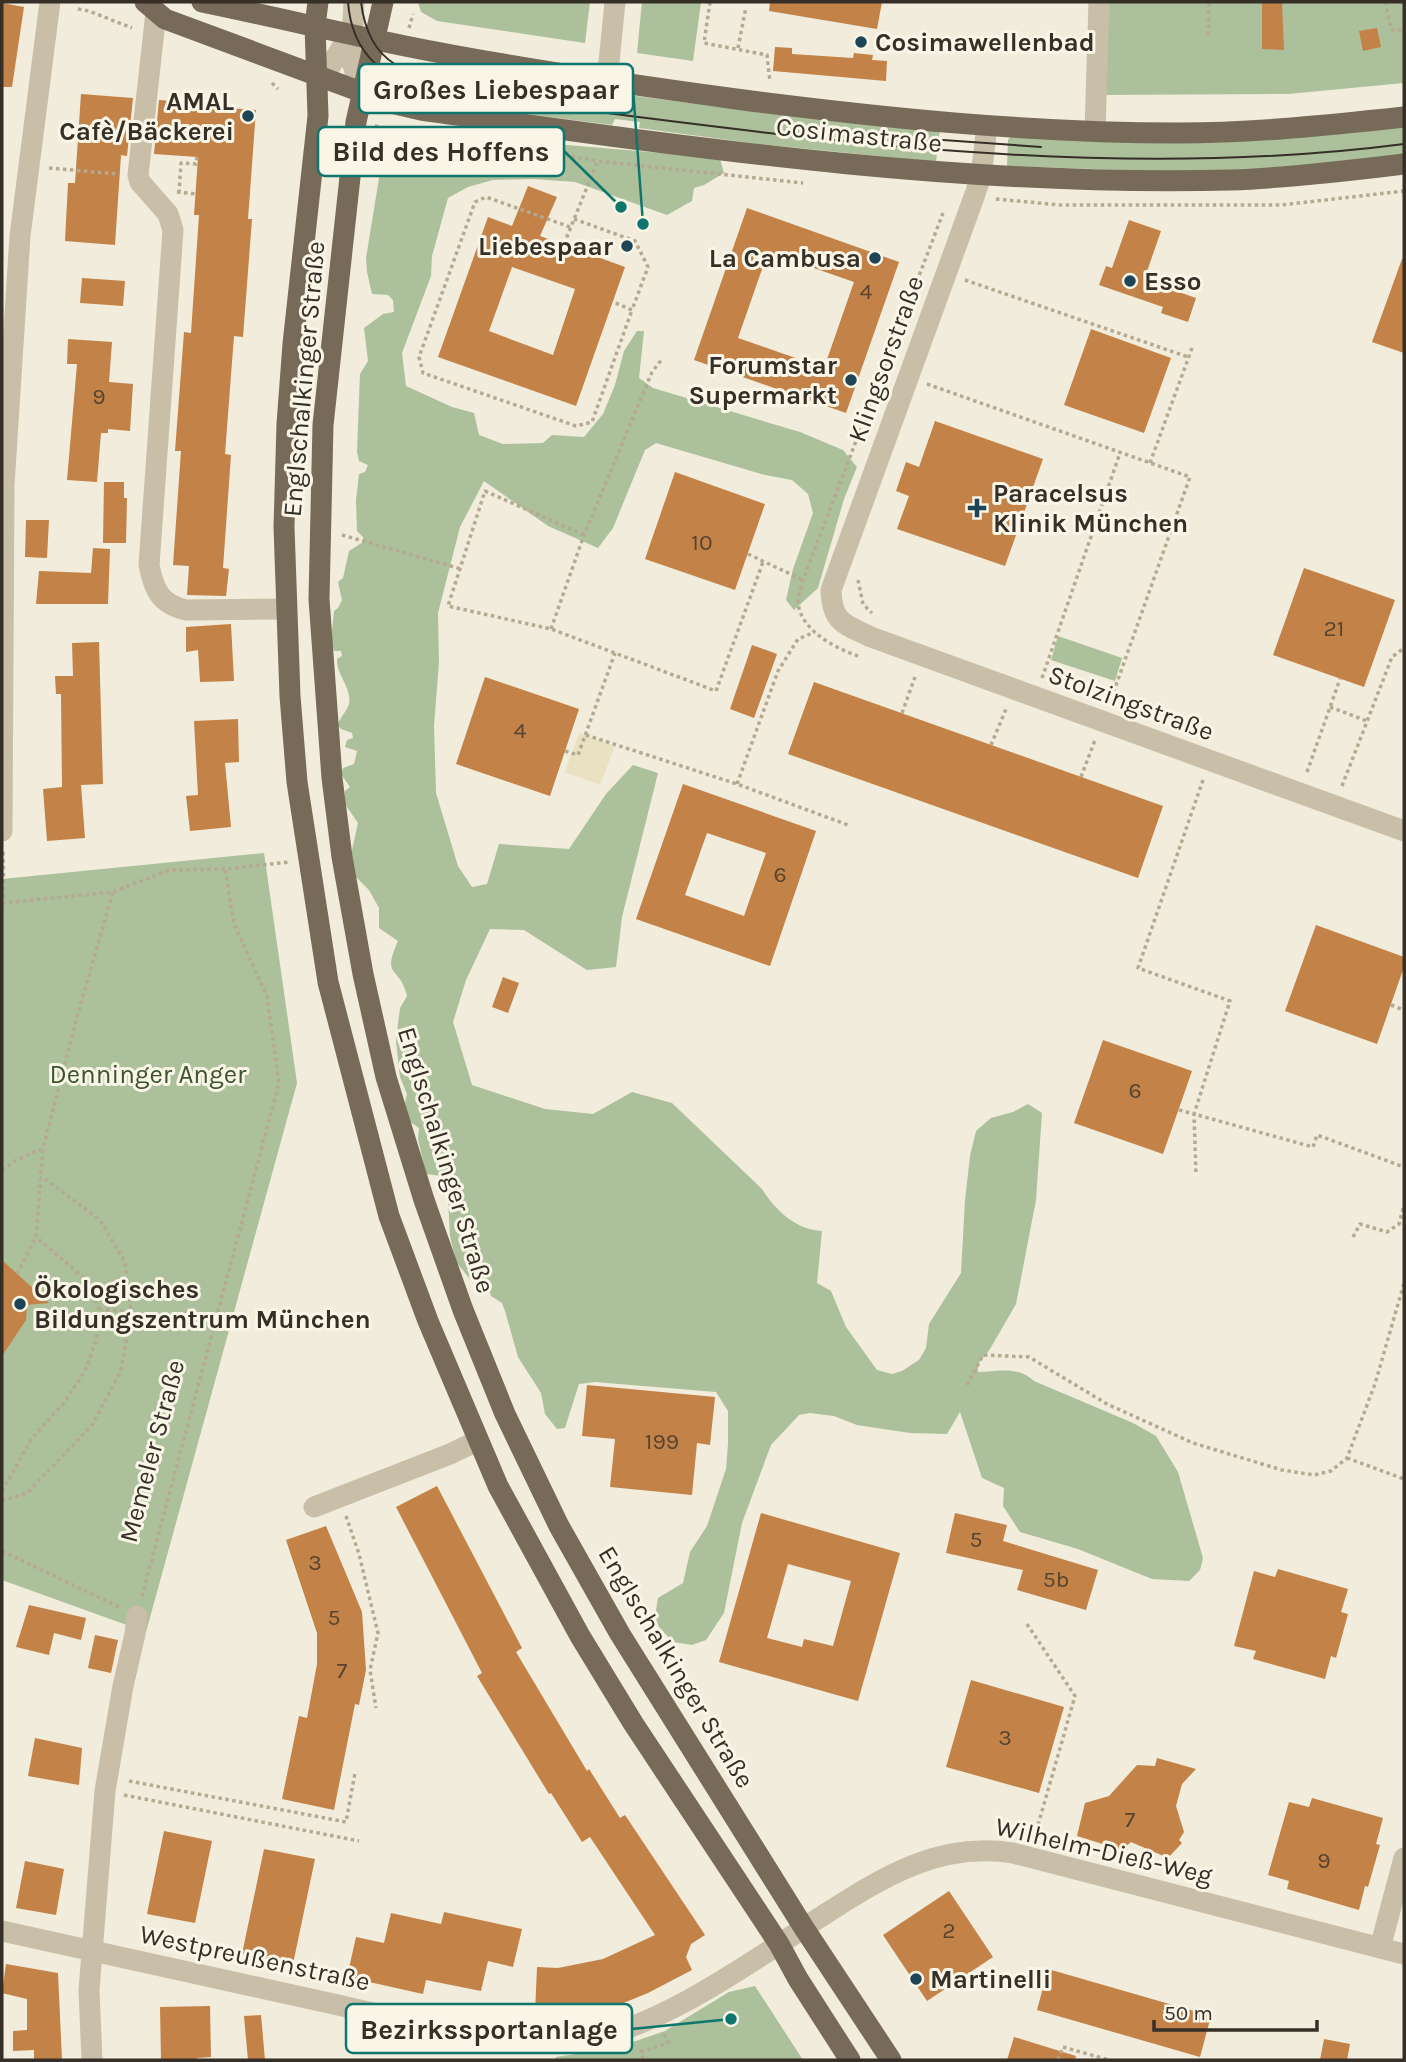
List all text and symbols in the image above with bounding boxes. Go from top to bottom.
place label: Cosimawellenbad [875,27,1095,58]
marker: Cosimawellenbad [853,34,869,50]
callout: Großes Liebespaar [359,64,633,113]
text: Großes Liebespaar [373,73,619,106]
place label: AMAL Cafè/Bäckerei [59,86,234,147]
marker: AMAL Cafè/Bäckerei [240,108,256,124]
street label: Cosimastraße [775,111,943,159]
callout: Bild des Hoffens [318,127,564,176]
text: Bild des Hoffens [332,135,550,168]
place label: Liebespaar [478,231,614,262]
marker: Liebespaar [619,238,635,254]
street label: Englschalkinger Straße [276,240,332,518]
place label: La Cambusa [709,243,861,274]
marker: La Cambusa [867,250,883,266]
place label: Esso [1144,266,1201,297]
street label: Klingsorstraße [842,272,930,446]
marker: Esso [1122,273,1138,289]
house number: 4 [860,278,873,305]
place label: Forumstar Supermarkt [689,350,838,411]
marker: Forumstar Supermarkt [843,372,859,388]
house number: 9 [92,383,106,410]
place label: Paracelsus Klinik München [993,478,1188,539]
marker: Paracelsus Klinik München [967,498,987,518]
house number: 10 [691,529,713,556]
house number: 21 [1324,615,1344,642]
street label: Stolzingstraße [1044,659,1218,747]
house number: 4 [514,717,527,744]
house number: 6 [773,861,787,888]
street label: Englschalkinger Straße [391,1023,501,1297]
park label: Denninger Anger [50,1059,247,1090]
house number: 6 [1128,1077,1142,1104]
place label: Ökologisches Bildungszentrum München [34,1274,371,1335]
marker: Ökologisches Bildungszentrum München [12,1296,28,1312]
street label: Memeler Straße [113,1356,191,1546]
house number: 199 [645,1428,679,1455]
house number: 5 [970,1526,982,1553]
street label: Englschalkinger Straße [591,1540,761,1794]
house number: 3 [308,1549,322,1576]
house number: 5b [1043,1566,1069,1593]
house number: 5 [328,1604,340,1631]
house number: 7 [337,1657,348,1684]
house number: 3 [998,1724,1012,1751]
house number: 7 [1125,1806,1136,1833]
street label: Wilhelm-Dieß-Weg [993,1811,1216,1891]
house number: 9 [1317,1847,1331,1874]
house number: 2 [942,1917,956,1944]
street label: Westpreußenstraße [137,1918,373,1998]
place label: Martinelli [930,1964,1051,1995]
marker: Martinelli [908,1971,924,1987]
scale bar [1154,1988,1317,2032]
text: 50 m [1164,2001,1213,2025]
callout: Bezirkssportanlage [346,2004,632,2053]
text: Bezirkssportanlage [360,2013,618,2046]

